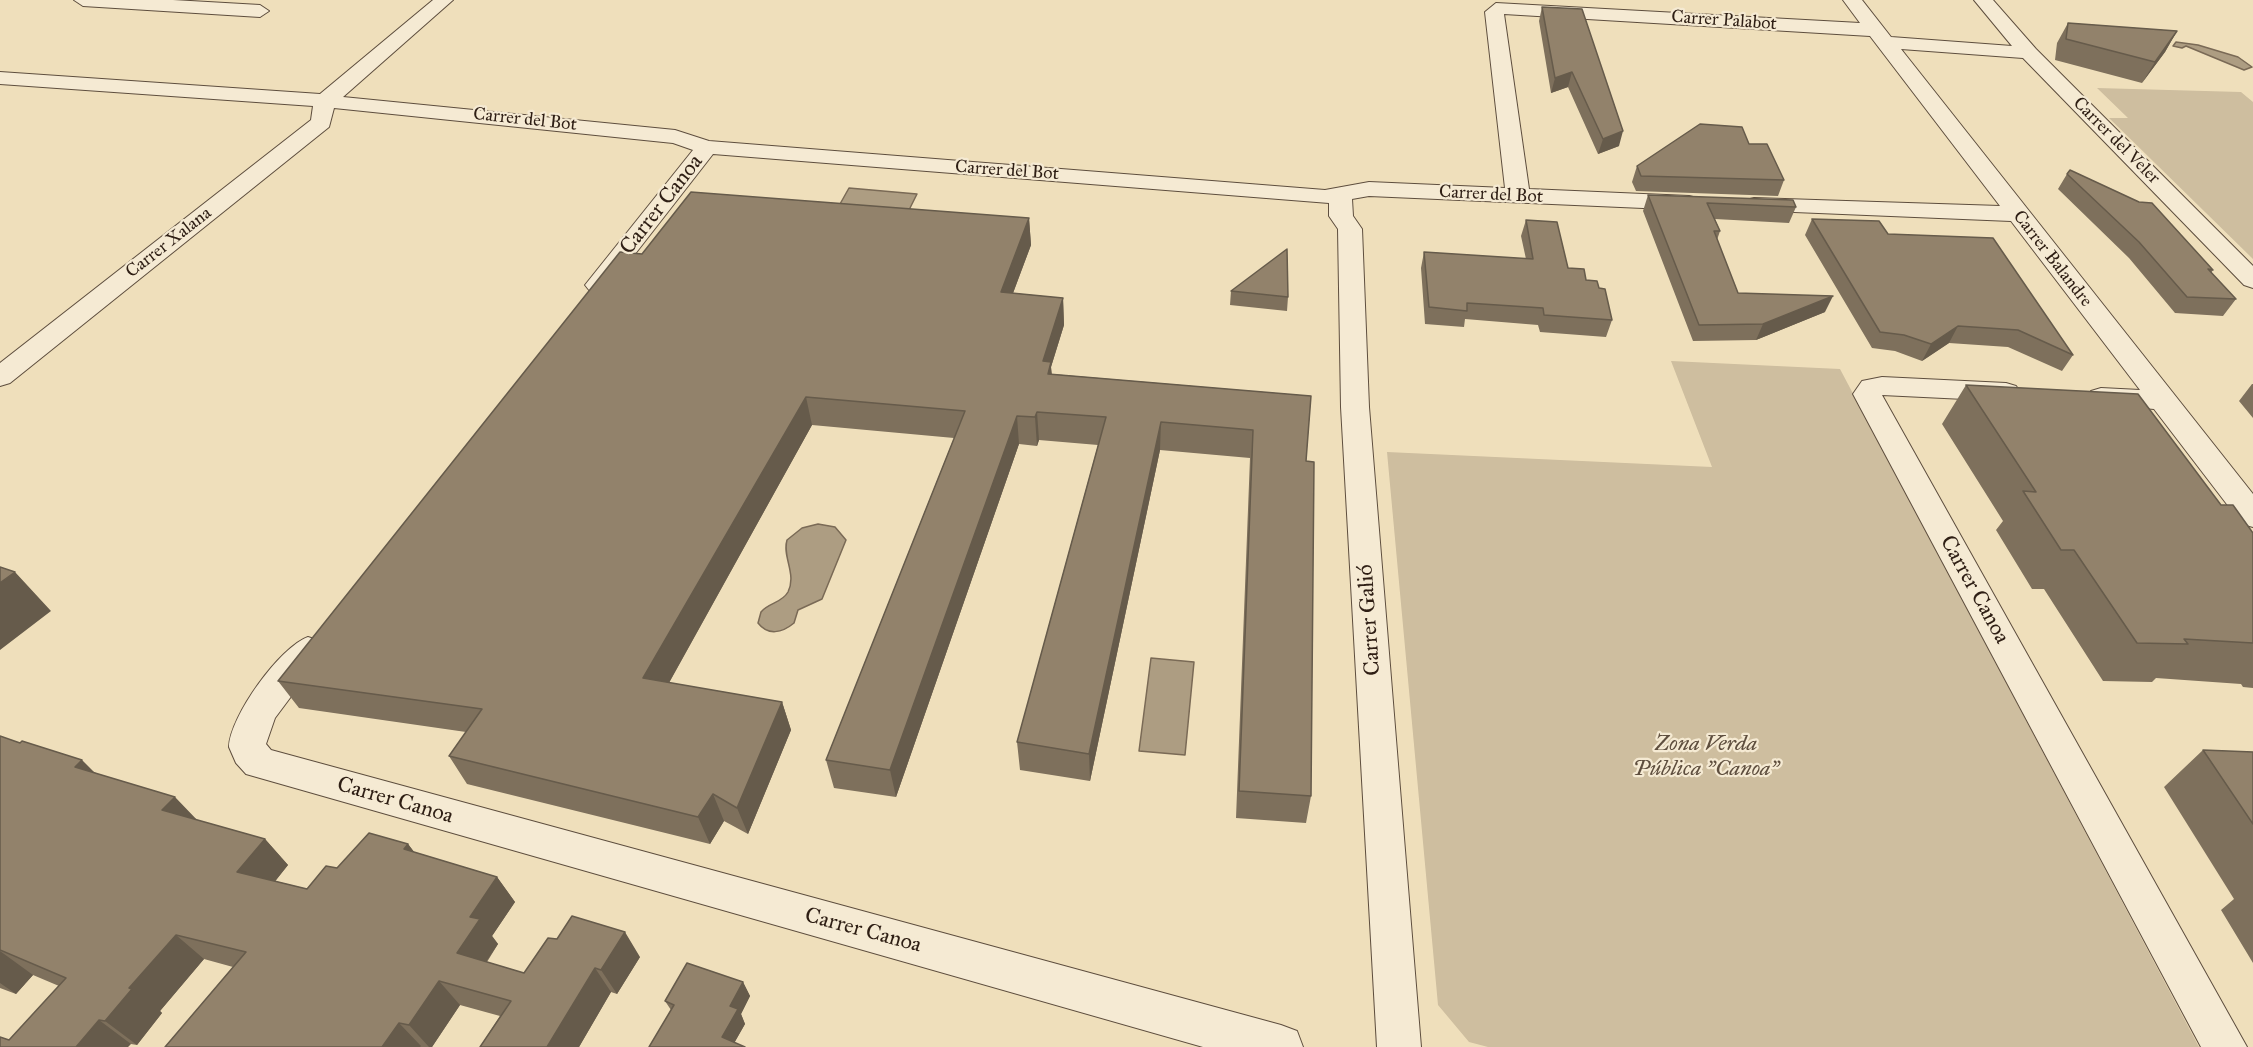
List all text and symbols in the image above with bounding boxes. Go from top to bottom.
street label: Carrer Palabot [1671,7,1777,35]
street label: Carrer del Veler [2068,93,2164,189]
street label: Carrer del Bot [472,104,578,136]
street label: Carrer Canoa [615,150,709,260]
street label: Carrer del Bot [954,157,1060,185]
street label: Carrer del Bot [1438,181,1544,209]
street label: Carrer Xalana [122,203,216,283]
street label: Carrer Balandre [2008,207,2096,311]
street label: Carrer Canoa [1933,531,2015,649]
street label: Carrer Galió [1353,564,1387,676]
park label: Zona Verda Pública "Canoa" [1633,732,1779,784]
street label: Carrer Canoa [334,772,456,830]
street label: Carrer Canoa [802,903,924,959]

